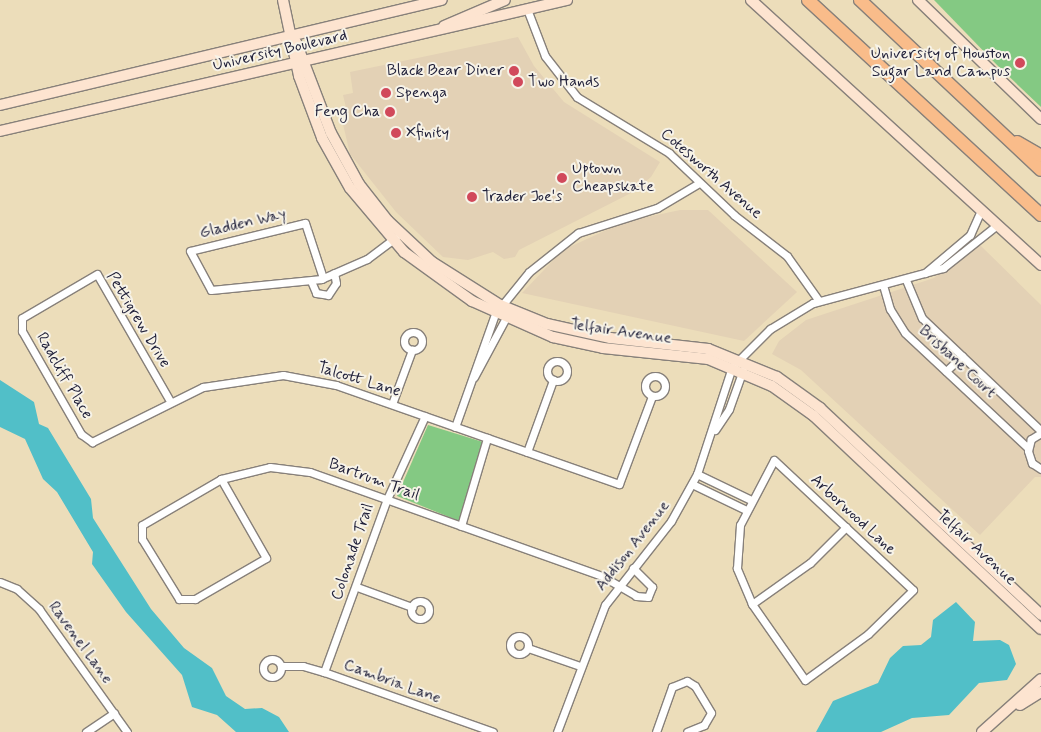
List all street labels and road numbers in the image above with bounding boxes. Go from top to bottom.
street label: University Boulevard [211,26,349,76]
street label: Cotesworth Avenue [656,125,766,223]
street label: Gladden Way [197,205,289,243]
street label: Pettigrew Drive [102,269,174,371]
street label: Telfair Avenue [571,316,671,348]
street label: Brisbane Court [913,320,1001,404]
street label: Radcliff Place [32,330,96,422]
street label: Talcott Lane [315,358,403,402]
street label: Bartrum Trail [327,455,421,505]
street label: Arborwood Lane [806,470,900,560]
street label: Addison Avenue [593,499,673,593]
street label: Colonade Trail [328,502,378,602]
street label: Telfair Avenue [934,508,1018,588]
street label: Ravenel Lane [44,599,116,687]
street label: Cambria Lane [341,656,443,708]

